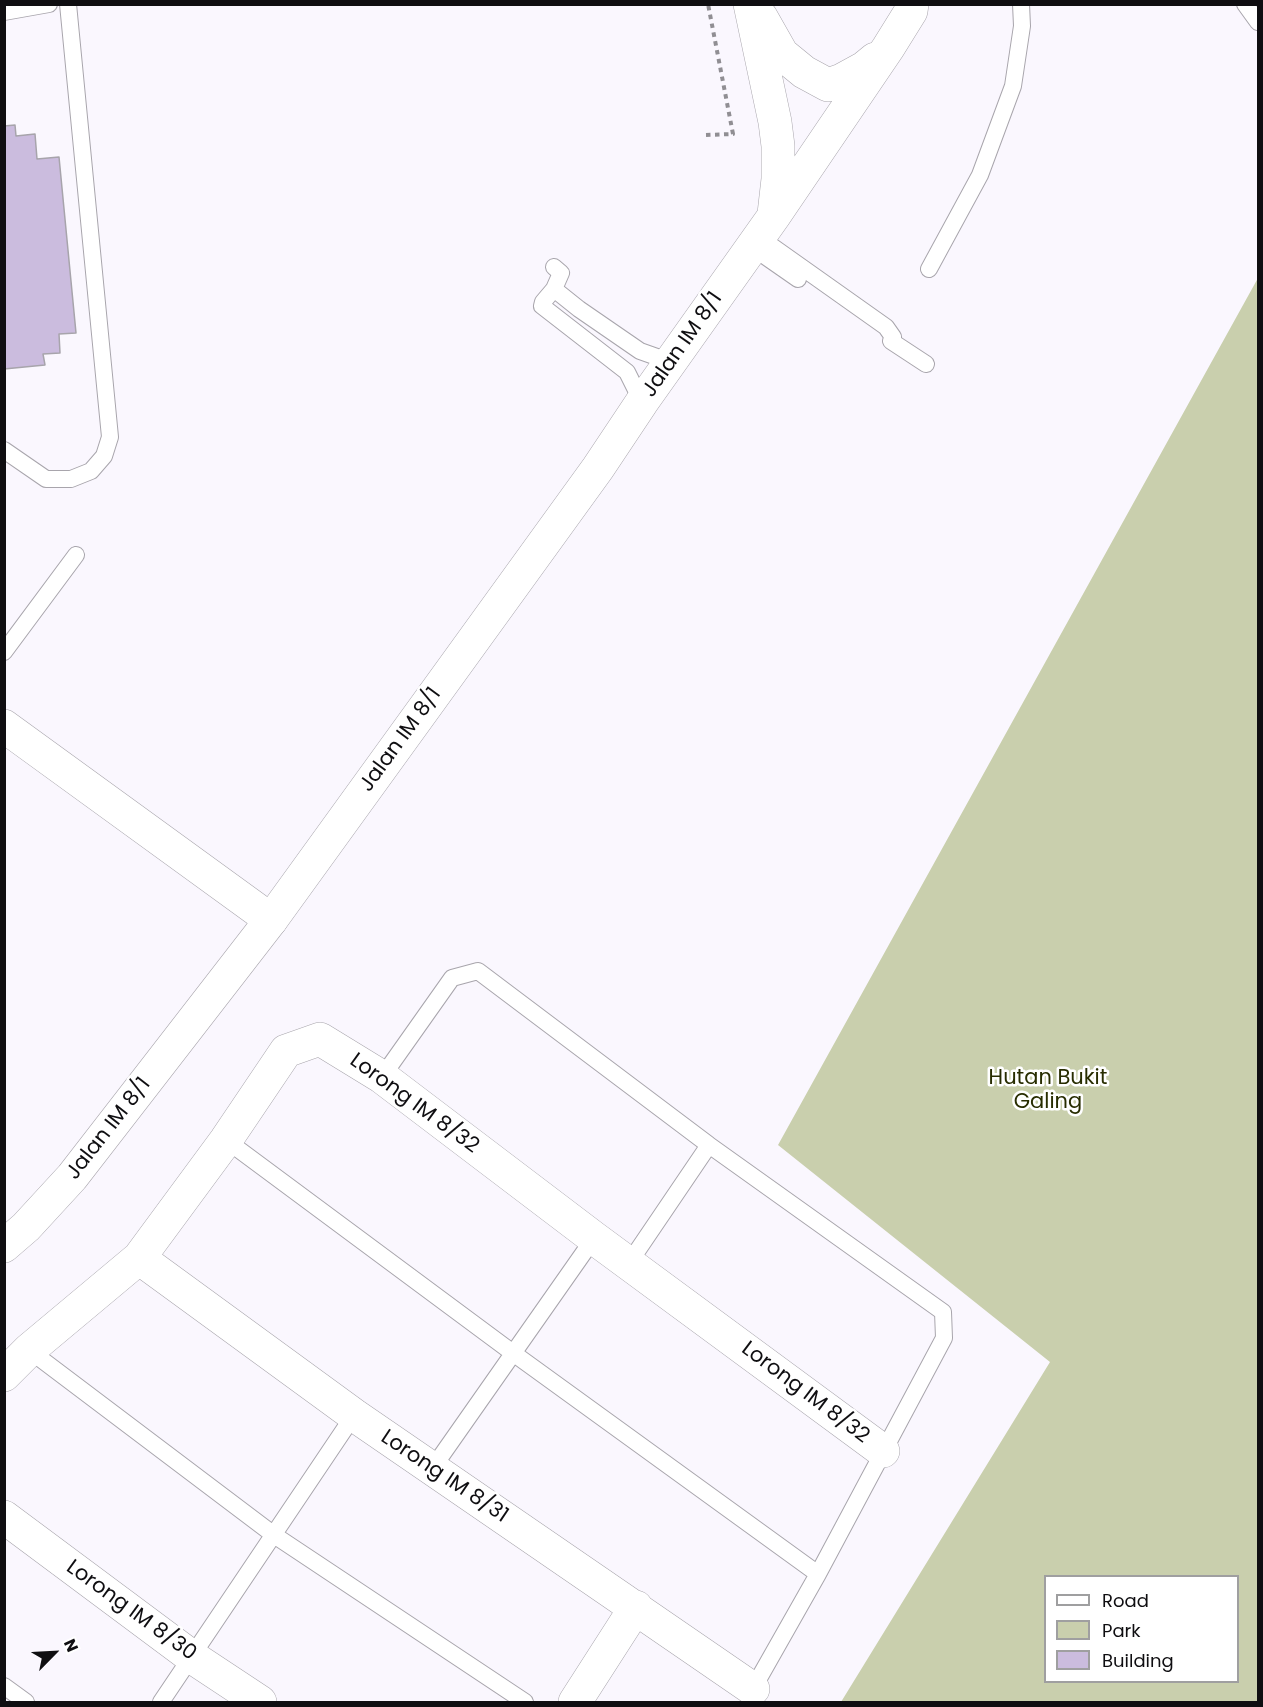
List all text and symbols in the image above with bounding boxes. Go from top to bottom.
street label: Jalan IM 8/1 [638,288,728,402]
street label: Jalan IM 8/1 [355,683,447,797]
street label: Lorong IM 8/32 [344,1049,484,1159]
park label: Hutan Bukit Galing [989,1066,1107,1116]
street label: Jalan IM 8/1 [61,1073,157,1185]
street label: Lorong IM 8/32 [736,1337,874,1449]
street label: Lorong IM 8/31 [376,1425,512,1529]
street label: Lorong IM 8/30 [61,1555,201,1667]
legend [1044,1575,1239,1683]
text: Road [1102,1588,1149,1613]
text: Park [1102,1618,1141,1643]
north arrow [24,1623,84,1683]
text: N [58,1635,84,1656]
text: Building [1102,1648,1174,1673]

